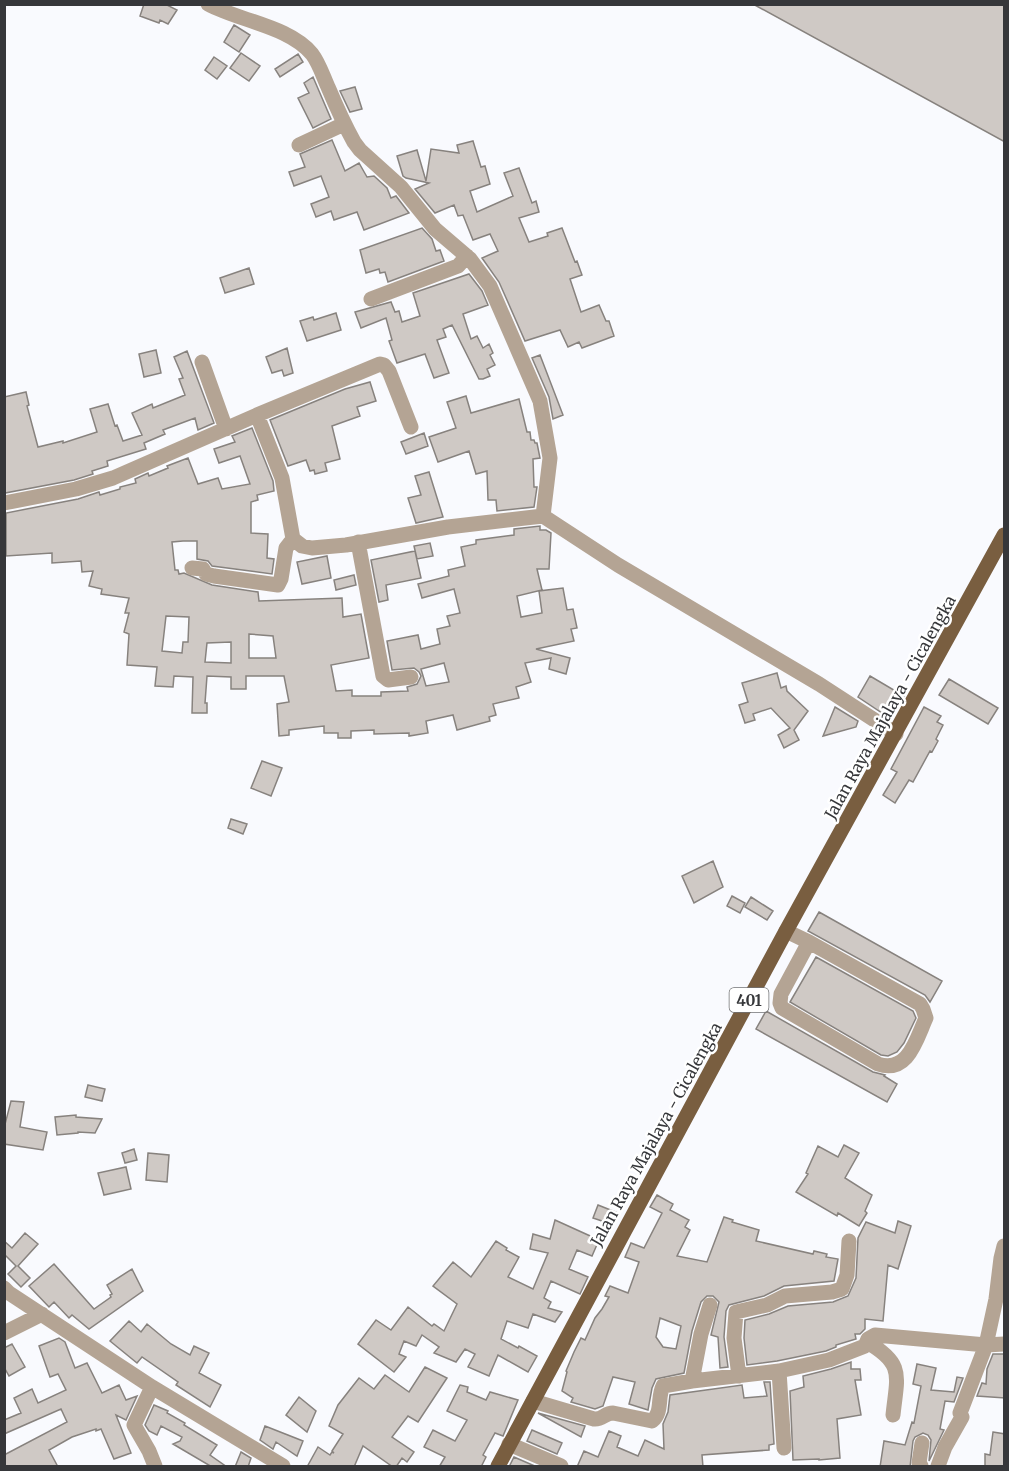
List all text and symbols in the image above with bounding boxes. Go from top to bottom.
street label: Jalan Raya Majalaya - Cicalengka [820,591,960,823]
road number: 401 [730,988,768,1012]
street label: Jalan Raya Majalaya - Cicalengka [586,1018,726,1250]

